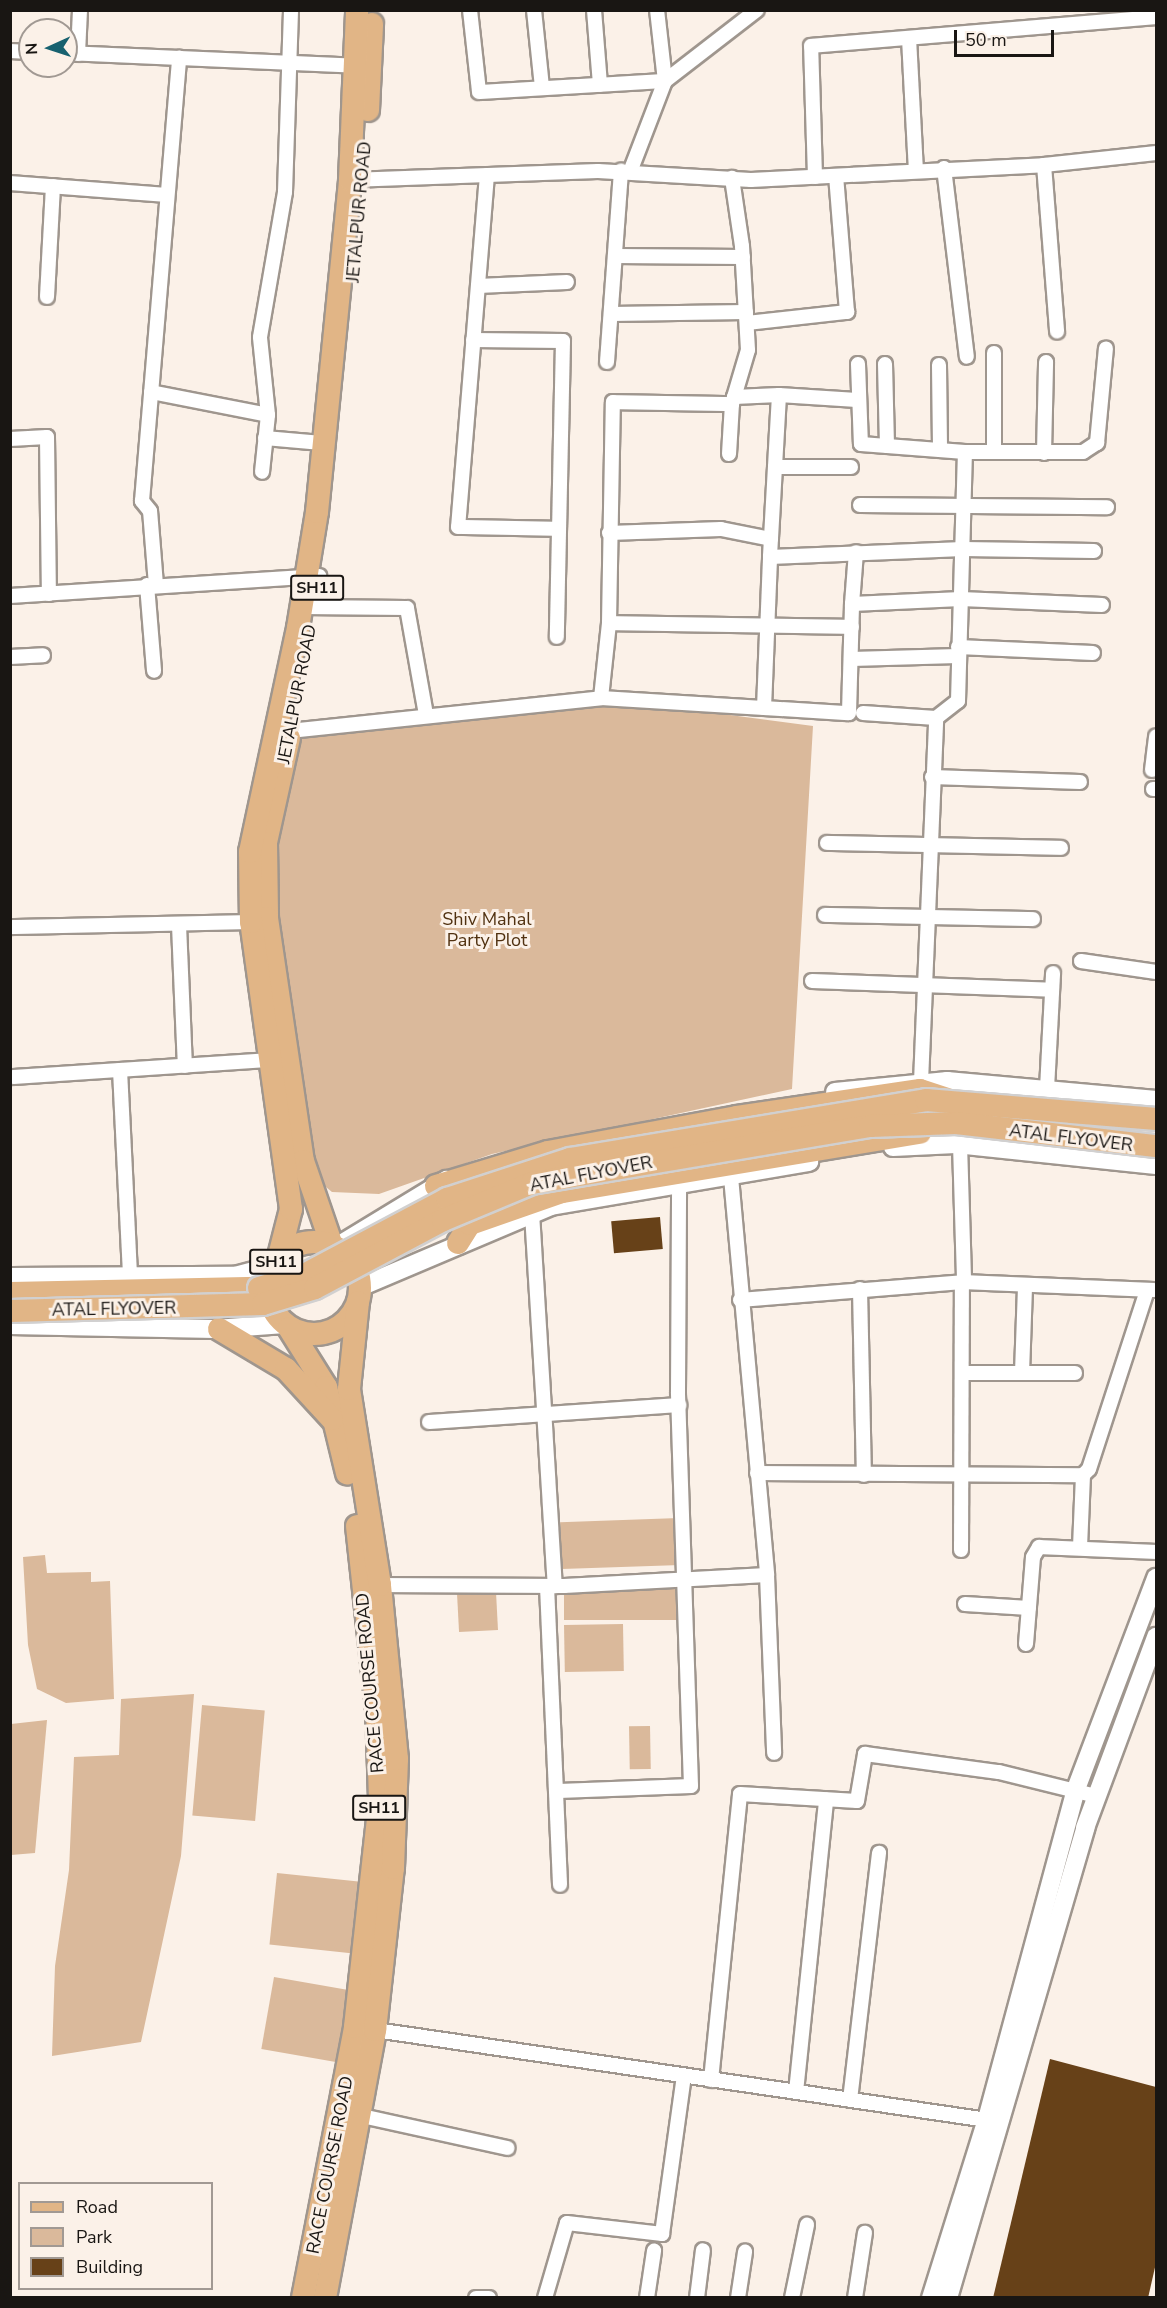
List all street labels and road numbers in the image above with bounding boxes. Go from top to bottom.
street label: JETALPUR ROAD [342,141,376,283]
road number: SH11 [290,575,344,601]
street label: JETALPUR ROAD [273,622,321,766]
street label: ATAL FLYOVER [1008,1120,1134,1156]
street label: ATAL FLYOVER [528,1152,654,1196]
road number: SH11 [249,1249,303,1275]
street label: ATAL FLYOVER [51,1297,177,1321]
street label: RACE COURSE ROAD [351,1592,389,1774]
road number: SH11 [352,1795,406,1821]
street label: RACE COURSE ROAD [302,2074,358,2256]

